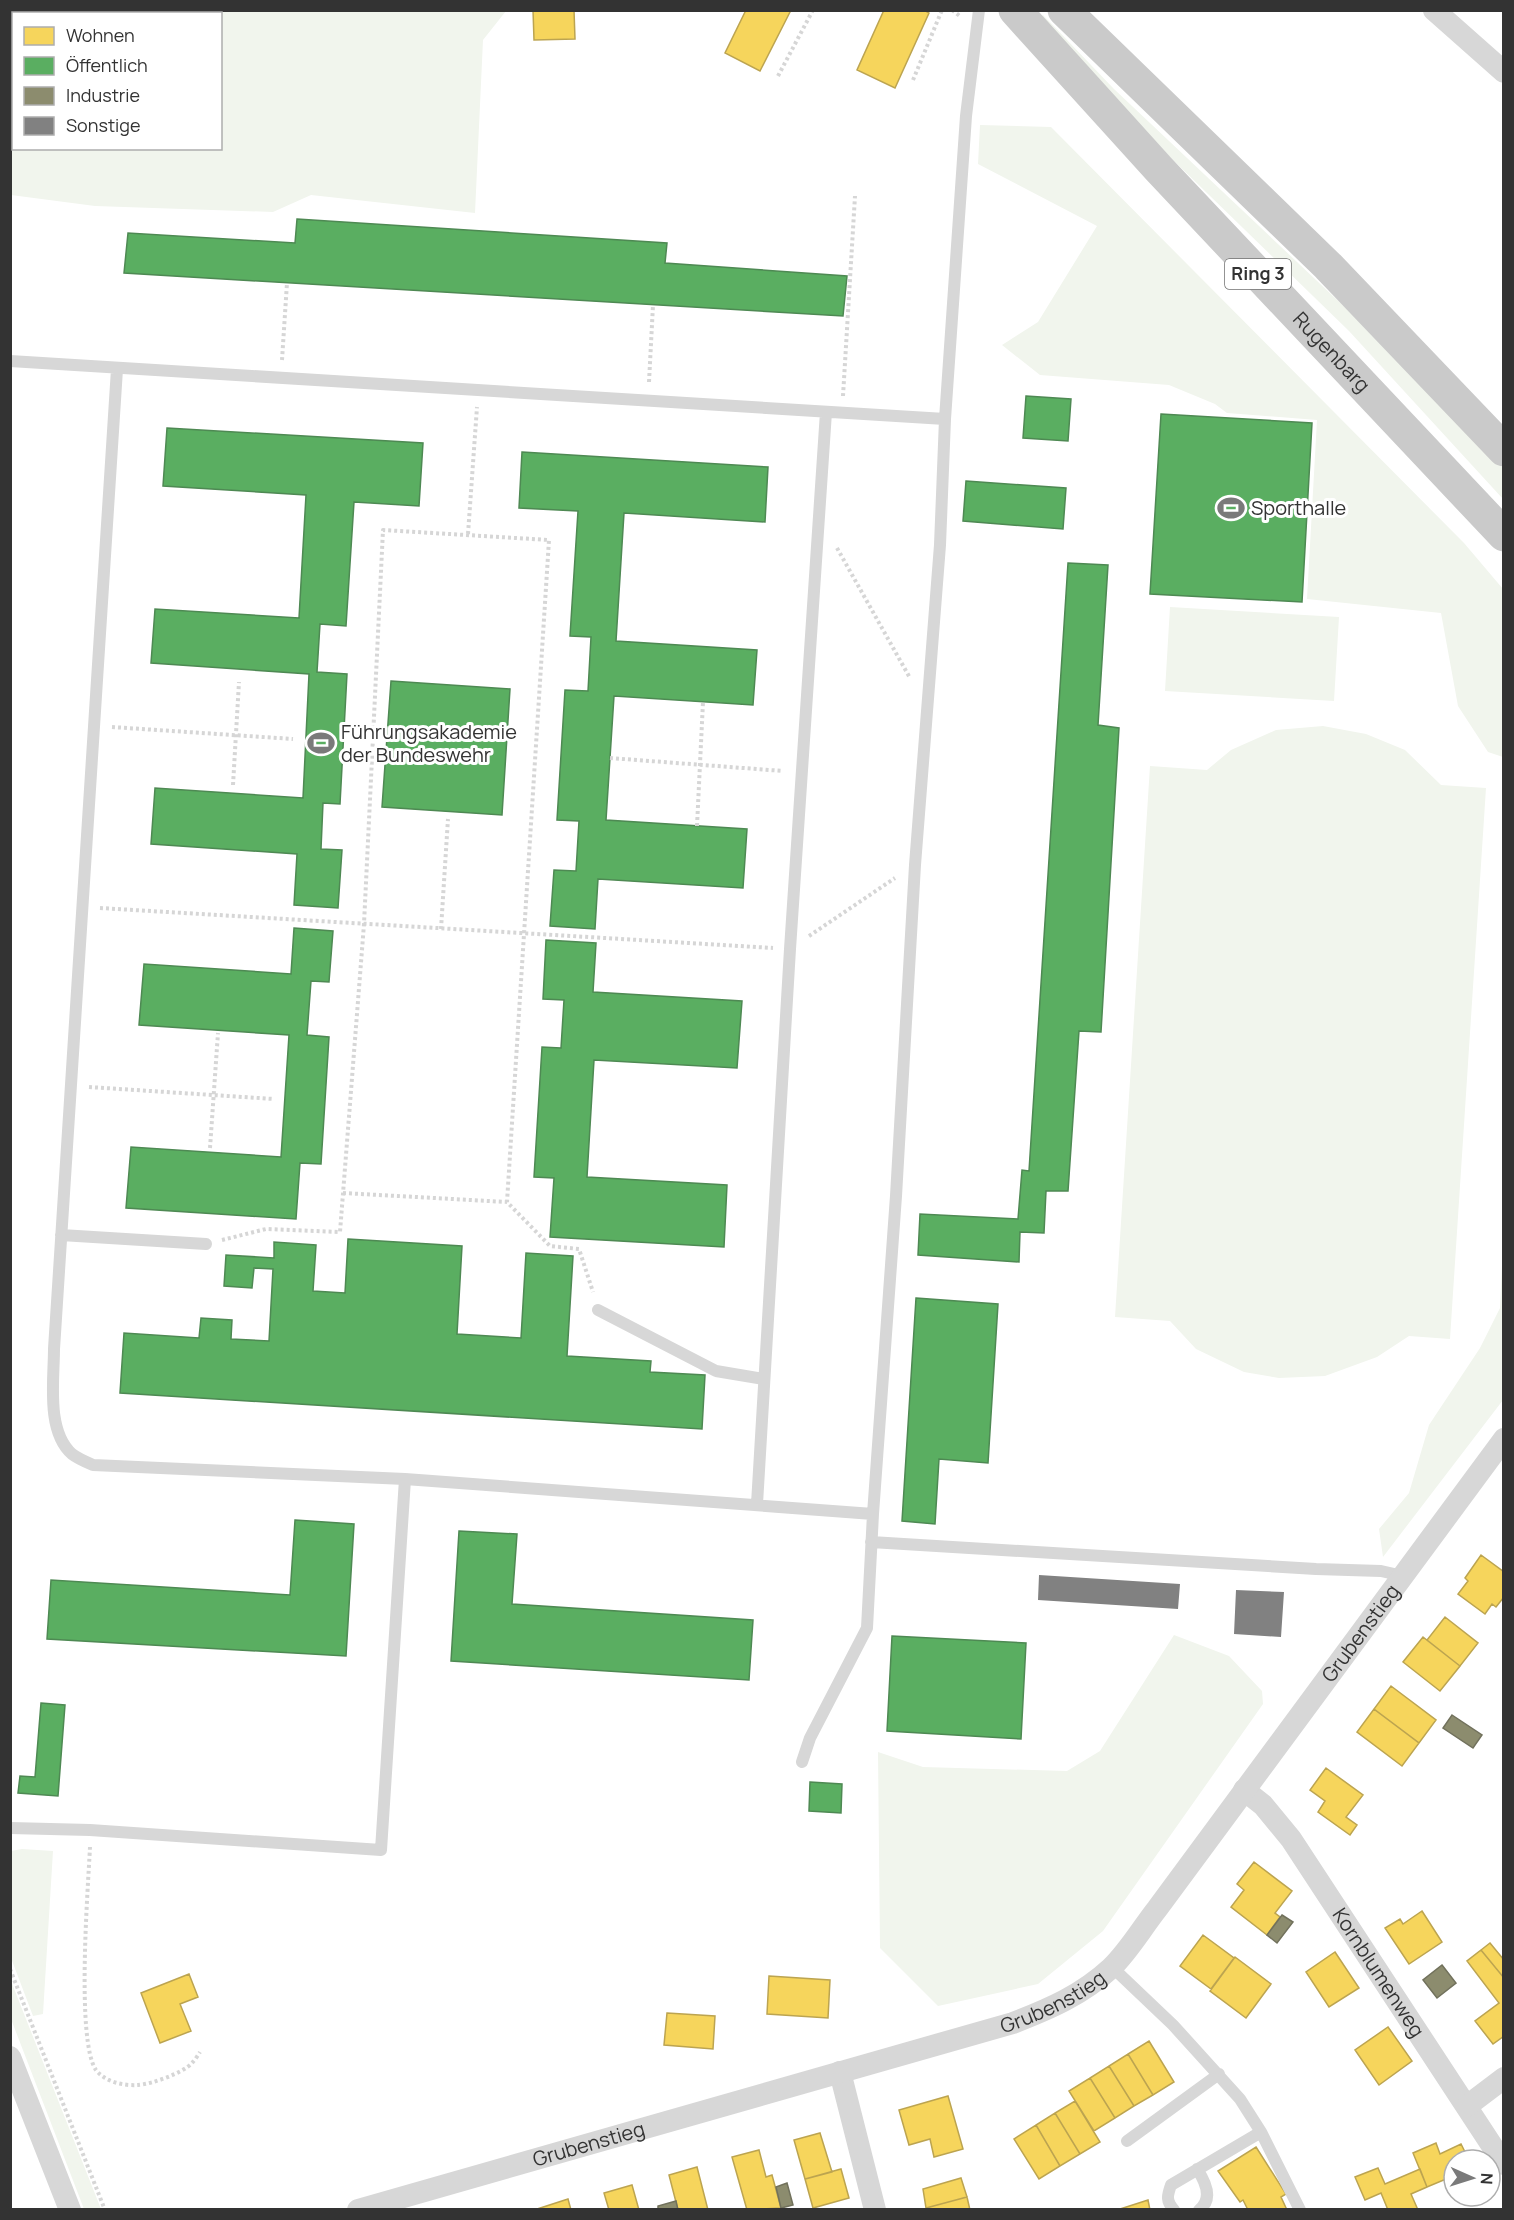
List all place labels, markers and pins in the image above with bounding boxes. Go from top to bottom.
sports icon: Sporthalle [1216,493,1246,523]
place label: Sporthalle [1251,494,1346,521]
place label: Führungsakademie der Bundeswehr [341,718,517,768]
sports icon: Führungsakademie der Bundeswehr [306,728,336,758]

